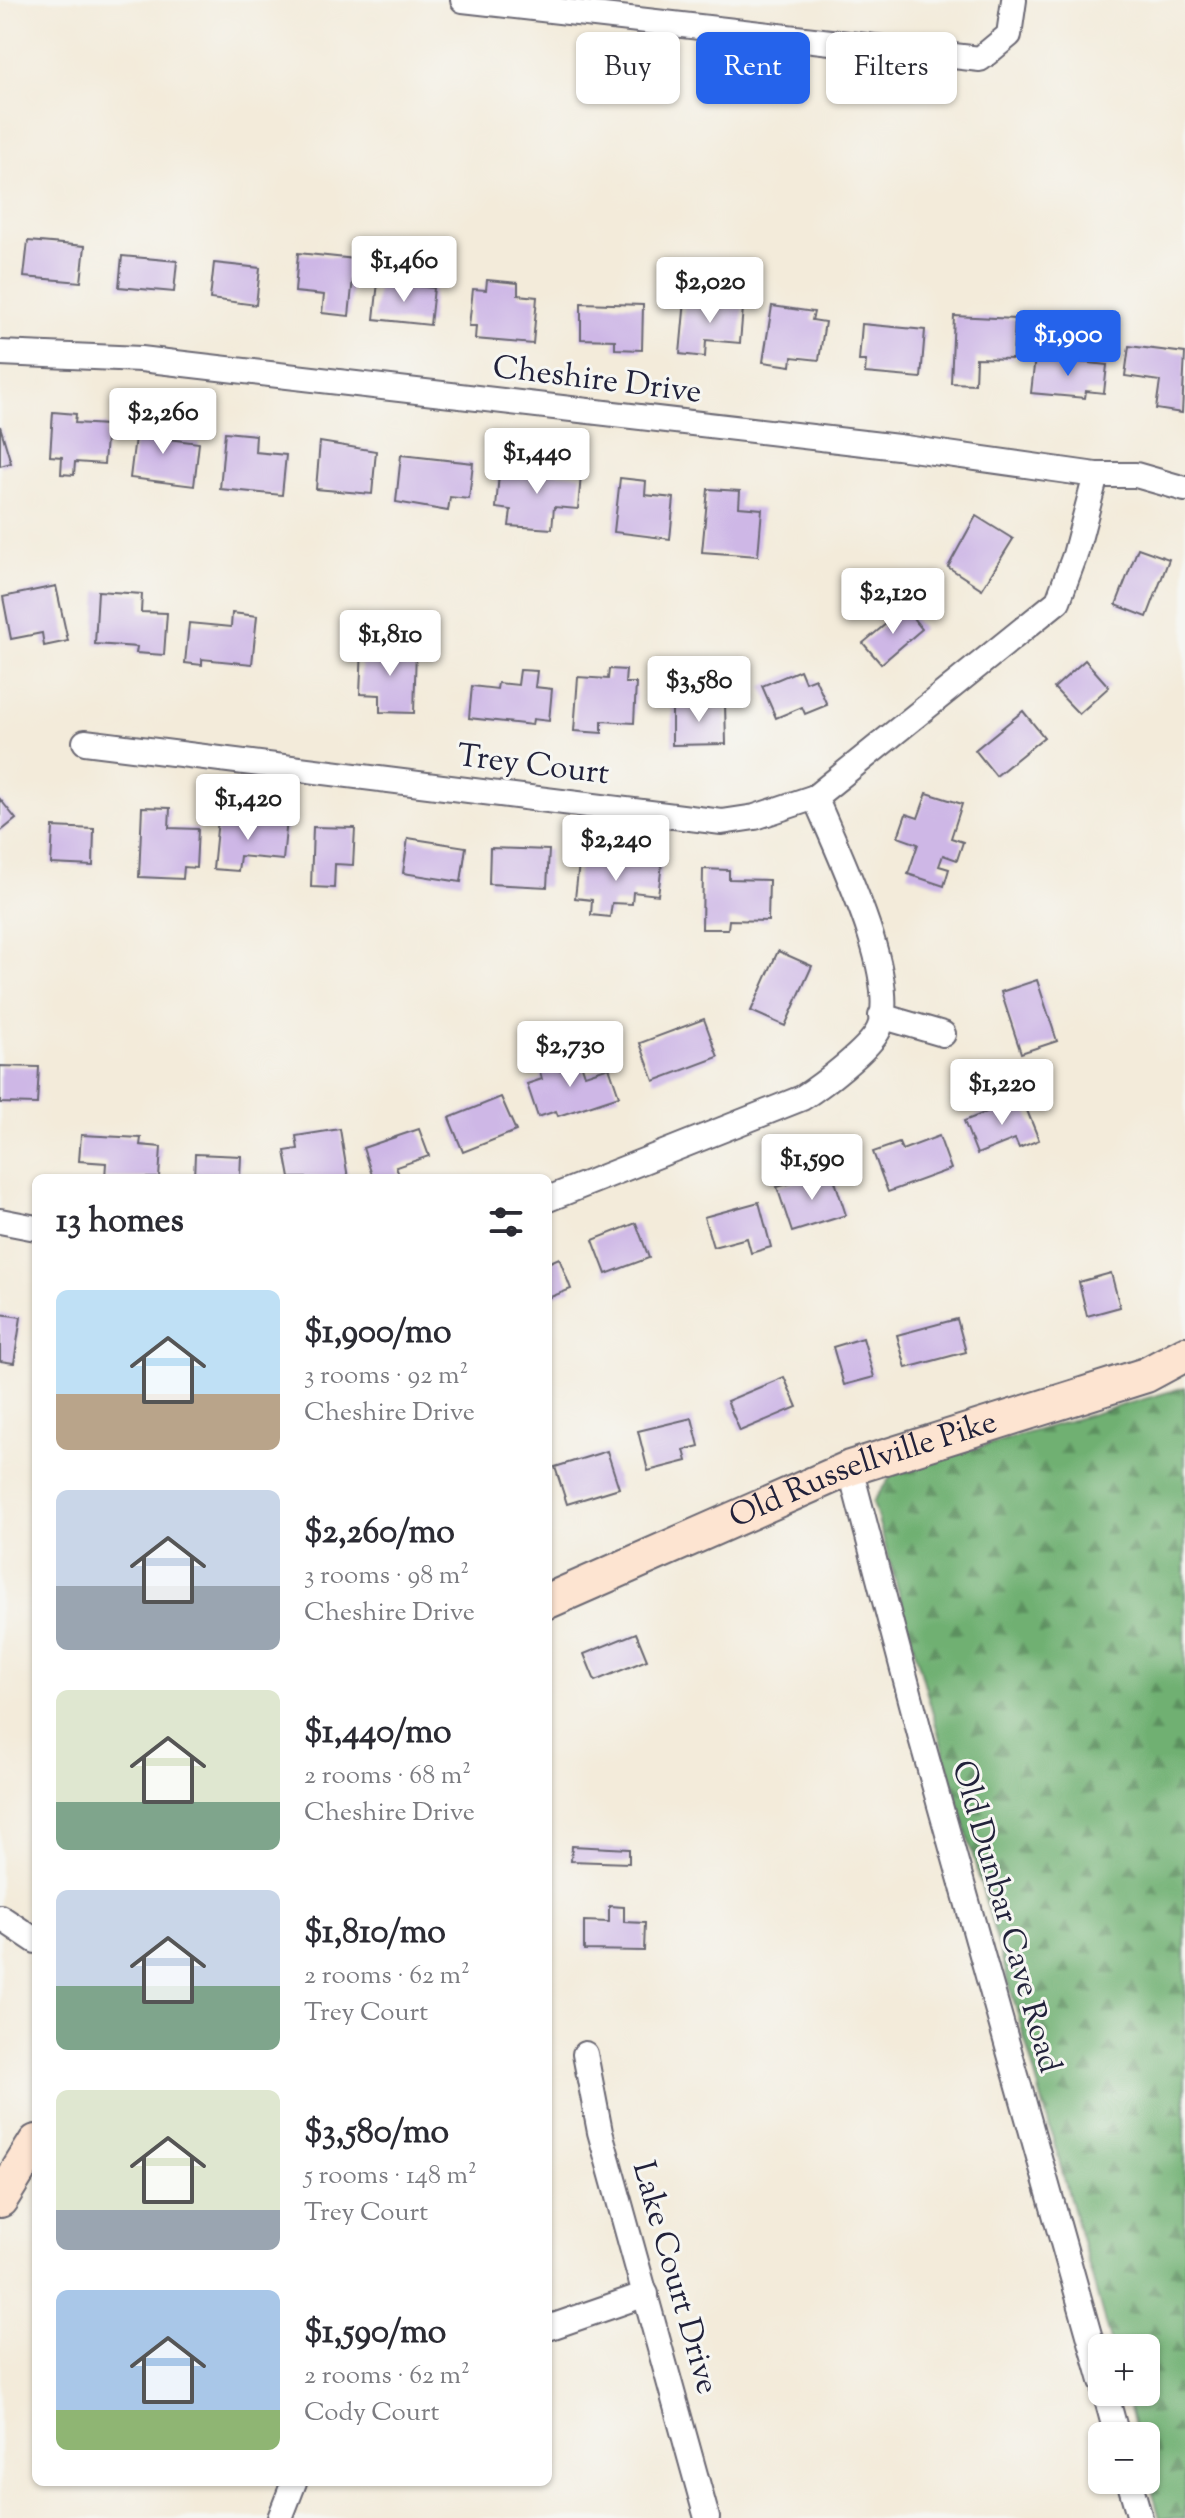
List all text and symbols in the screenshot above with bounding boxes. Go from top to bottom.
chip: Buy [576,32,680,104]
chip: Rent [696,32,810,104]
chip: Filters [826,32,957,104]
pin: $1,460 [339,236,469,304]
text: $1,460 [370,243,438,280]
pin: $2,020 [645,257,775,325]
text: $2,020 [674,264,746,301]
pin: $1,900 [1003,310,1133,378]
text: $1,900 [1034,317,1102,354]
street label: Cheshire Drive [490,345,704,417]
pin: $2,260 [98,388,228,456]
text: $2,260 [127,395,199,432]
pin: $1,440 [472,428,602,496]
text: $1,440 [503,435,571,472]
pin: $2,120 [828,568,958,636]
text: $2,120 [859,575,927,612]
pin: $1,810 [325,610,455,678]
text: $1,810 [358,617,422,654]
pin: $3,580 [634,656,764,724]
text: $3,580 [665,663,733,700]
street label: Trey Court [454,734,612,798]
pin: $1,420 [183,774,313,842]
text: $1,420 [214,781,282,818]
pin: $2,240 [551,815,681,883]
text: $2,240 [580,822,652,859]
pin: $2,730 [505,1021,635,1089]
text: $2,730 [535,1028,605,1065]
pin: $1,220 [937,1059,1067,1127]
text: $1,220 [968,1066,1036,1103]
pin: $1,590 [747,1134,877,1202]
text: $1,590 [780,1141,844,1178]
text: 13 homes [56,1198,184,1247]
icon: filters [484,1200,528,1244]
text: $1,900/mo [304,1309,452,1358]
icon: home [120,1322,216,1418]
text: 3 rooms · 92 m² [304,1358,468,1395]
text: Cheshire Drive [304,1395,475,1432]
street label: Old Russellville Pike [722,1400,1003,1541]
text: $2,260/mo [304,1509,455,1558]
icon: home [120,1522,216,1618]
text: 3 rooms · 98 m² [304,1558,469,1595]
text: Cheshire Drive [304,1595,475,1632]
text: $1,440/mo [304,1709,452,1758]
icon: home [120,1722,216,1818]
street label: Old Dunbar Cave Road [938,1755,1072,2079]
text: 2 rooms · 68 m² [304,1758,471,1795]
text: Cheshire Drive [304,1795,475,1832]
text: $1,810/mo [304,1909,446,1958]
icon: home [120,1922,216,2018]
text: 2 rooms · 62 m² [304,1958,470,1995]
text: Trey Court [304,1995,428,2032]
text: $3,580/mo [304,2109,449,2158]
icon: home [120,2122,216,2218]
street label: Lake Court Drive [619,2156,729,2400]
text: 5 rooms · 148 m² [304,2158,477,2195]
text: Trey Court [304,2195,428,2232]
text: $1,590/mo [304,2309,446,2358]
icon: home [120,2322,216,2418]
map controls [1088,2334,1160,2494]
button: + [1088,2334,1160,2406]
text: 2 rooms · 62 m² [304,2358,470,2395]
text: Cody Court [304,2395,439,2432]
button: − [1088,2422,1160,2494]

